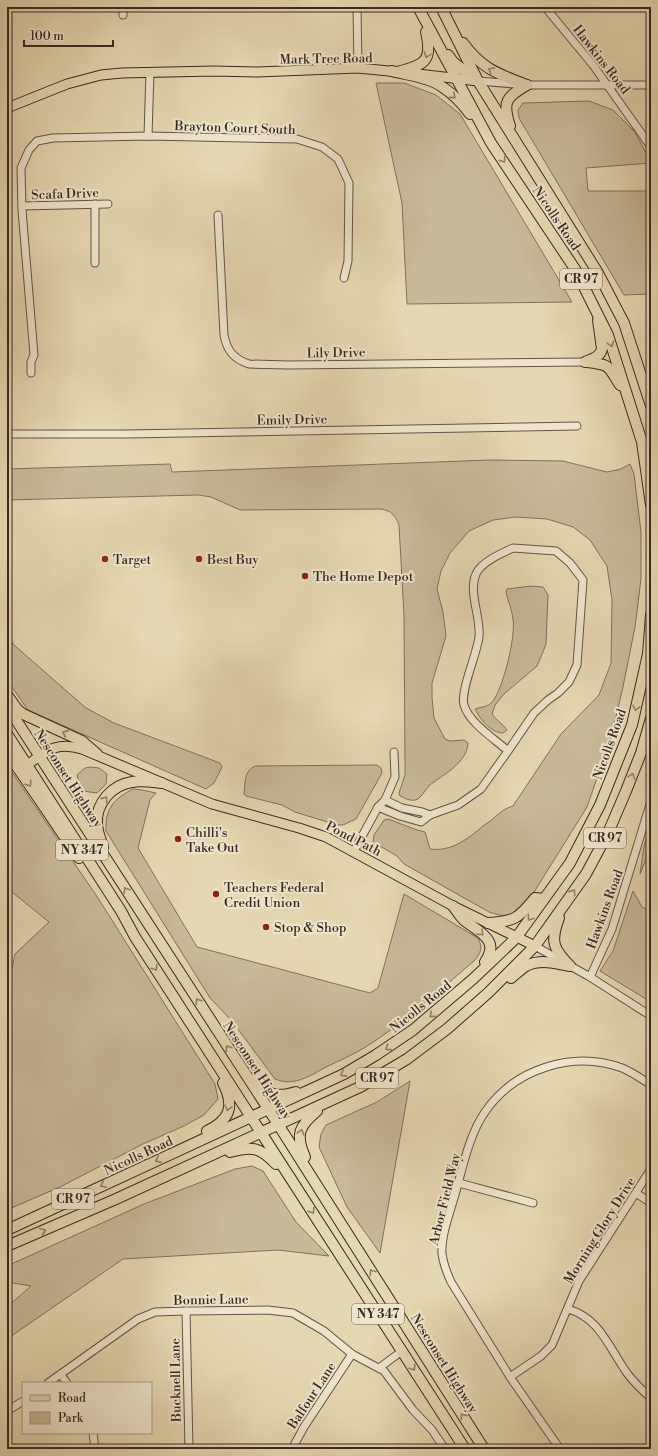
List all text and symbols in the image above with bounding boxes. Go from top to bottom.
scale bar [24,22,113,48]
street label: Hawkins Road [569,22,634,98]
text: 100 m [30,29,64,44]
street label: Mark Tree Road [279,50,373,68]
one-way arrow [423,51,432,58]
one-way arrow [488,67,495,75]
one-way arrow [449,91,456,98]
street label: Brayton Court South [173,118,296,138]
one-way arrow [498,156,506,163]
street label: Nicolls Road [529,183,584,254]
street label: Scafa Drive [31,185,100,203]
road number: CR 97 [560,269,602,289]
one-way arrow [606,340,615,347]
street label: Lily Drive [306,344,366,362]
street label: Emily Drive [257,411,328,429]
place label: Target [113,552,152,568]
place label: Best Buy [206,552,259,568]
marker: Target [100,554,110,564]
marker: Best Buy [194,554,204,564]
place label: The Home Depot [313,569,414,585]
marker: The Home Depot [300,571,310,581]
one-way arrow [632,705,640,711]
street label: Nicolls Road [590,706,630,782]
street label: Nesconset Highway [30,726,106,831]
one-way arrow [62,730,69,738]
one-way arrow [627,773,636,780]
one-way arrow [24,780,32,787]
one-way arrow [100,796,108,803]
street label: Pond Path [323,818,384,860]
place label: Chilli's Take Out [186,825,239,856]
road number: CR 97 [584,828,626,848]
marker: Chilli's Take Out [173,834,183,844]
road number: NY 347 [56,840,108,860]
street label: Hawkins Road [583,867,627,951]
place label: Teachers Federal Credit Union [224,880,324,911]
one-way arrow [123,887,131,894]
marker: Teachers Federal Credit Union [211,889,221,899]
one-way arrow [568,889,575,896]
one-way arrow [527,914,535,921]
place label: Stop & Shop [274,920,347,936]
marker: Stop & Shop [261,922,271,932]
one-way arrow [476,928,484,936]
one-way arrow [150,964,158,971]
street label: Nicolls Road [387,977,455,1036]
one-way arrow [195,998,203,1005]
one-way arrow [429,1011,436,1018]
street label: Nesconset Highway [219,1018,295,1123]
one-way arrow [385,1043,392,1050]
one-way arrow [225,1045,233,1052]
road number: CR 97 [356,1068,398,1088]
one-way arrow [340,1069,348,1077]
one-way arrow [224,1105,232,1112]
one-way arrow [296,1128,305,1135]
street label: Nicolls Road [101,1133,176,1179]
street label: Arbor Field Way [426,1151,464,1248]
one-way arrow [155,1156,162,1164]
street label: Morning Glory Drive [561,1174,639,1287]
one-way arrow [100,1180,108,1188]
road number: CR 97 [52,1189,94,1209]
one-way arrow [307,1207,314,1214]
one-way arrow [39,1227,46,1235]
one-way arrow [369,1269,377,1276]
street label: Bonnie Lane [172,1291,249,1309]
road number: NY 347 [352,1304,404,1324]
street label: Nesconset Highway [407,1311,481,1417]
street label: Bucknell Lane [167,1337,185,1423]
street label: Balfour Lane [284,1359,340,1433]
one-way arrow [408,1364,416,1371]
legend [22,1382,152,1434]
text: Road [58,1391,86,1406]
text: Park [58,1411,84,1426]
one-way arrow [461,1413,468,1420]

